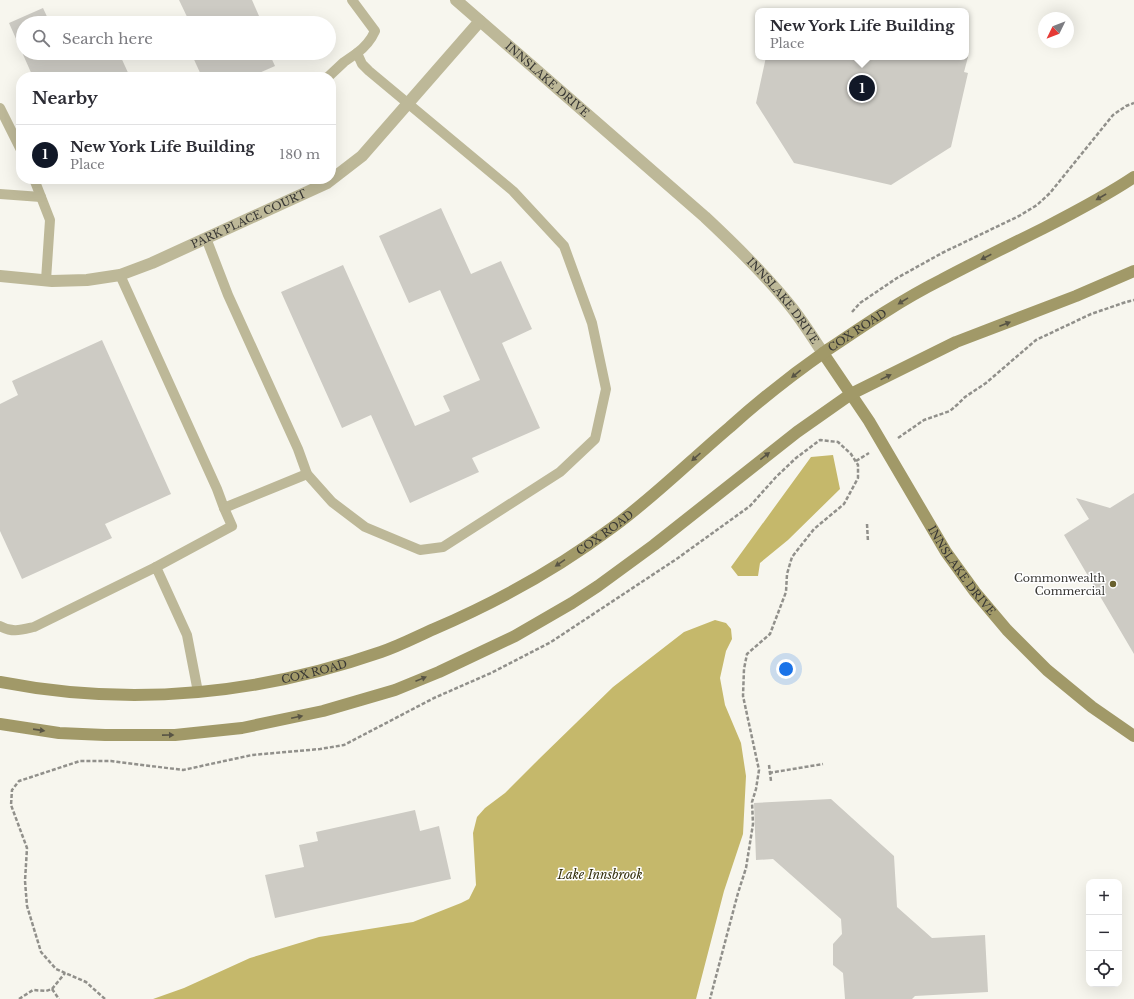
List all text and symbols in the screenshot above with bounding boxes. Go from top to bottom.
popup [755,8,969,60]
north arrow [1038,12,1074,48]
search box [16,16,336,60]
text: New York Life Building [770,16,954,35]
icon: search [30,27,52,49]
text: Search here [62,29,153,48]
text: Place [770,35,804,52]
street label: INNSLAKE DRIVE [502,39,592,120]
pin: 1 [849,73,875,103]
text: Nearby [32,88,98,109]
text: New York Life Building [70,137,255,156]
text: 1 [42,146,48,163]
text: 180 m [279,146,320,163]
text: Place [70,156,105,173]
street label: PARK PLACE COURT [189,186,309,251]
one-way arrow [1095,194,1107,201]
one-way arrow [980,254,991,260]
street label: INNSLAKE DRIVE [744,255,822,347]
one-way arrow [897,298,909,305]
street label: COX ROAD [825,306,889,355]
one-way arrow [999,320,1011,326]
one-way arrow [790,369,801,378]
one-way arrow [881,374,892,380]
one-way arrow [690,452,701,461]
one-way arrow [760,452,771,460]
street label: COX ROAD [573,507,636,558]
street label: INNSLAKE DRIVE [925,523,998,618]
one-way arrow [555,559,566,567]
place label: Commonwealth Commercial [1014,571,1105,598]
marker: Commonwealth Commercial [1108,579,1118,589]
street label: COX ROAD [280,656,349,686]
your location [776,659,796,679]
one-way arrow [416,676,428,682]
one-way arrow [291,713,303,719]
one-way arrow [32,727,45,733]
one-way arrow [162,732,175,738]
water label: Lake Innsbrook [556,867,643,882]
map controls [1086,879,1122,987]
button: + [1086,879,1122,915]
button: − [1086,915,1122,951]
button: locate [1086,951,1122,987]

